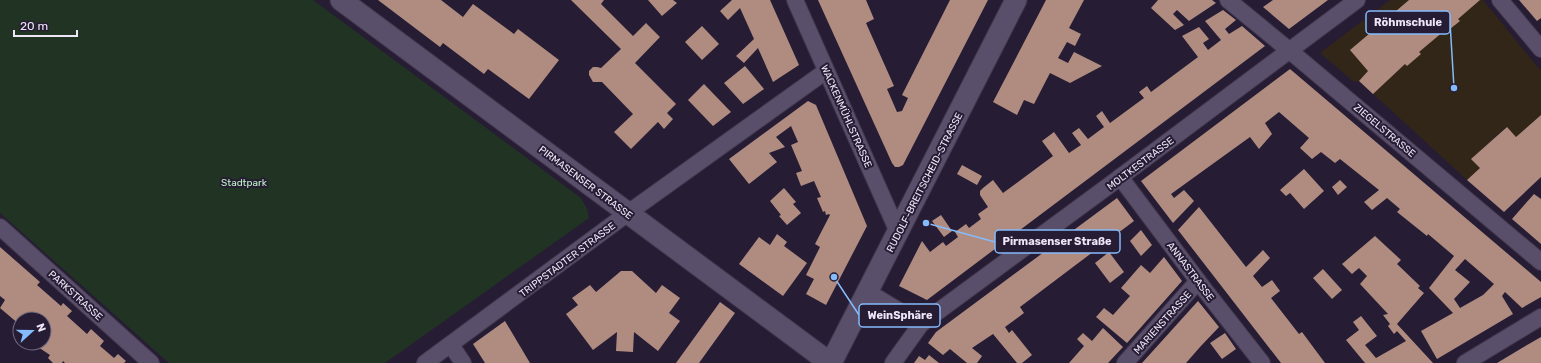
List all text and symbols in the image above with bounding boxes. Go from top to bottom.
callout: Röhmschule [1366,11,1450,34]
scale bar [14,12,77,38]
text: Röhmschule [1374,16,1442,29]
text: 20 m [20,19,48,33]
street label: WACKENMÜHLSTRASSE [818,63,874,170]
street label: ZIEGELSTRASSE [1351,101,1418,160]
street label: RUDOLF-BREITSCHEID-STRASSE [884,111,965,254]
street label: MOLTKESTRASSE [1105,135,1176,193]
street label: PIRMASENSER STRASSE [536,144,635,222]
park label: Stadtpark [221,177,268,189]
street label: TRIPPSTADTER STRASSE [517,220,618,300]
callout: Pirmasenser Straße [995,230,1120,253]
text: Pirmasenser Straße [1003,235,1112,248]
street label: ANNASTRASSE [1164,240,1216,303]
street label: PARKSTRASSE [46,268,105,323]
street label: MARIENSTRASSE [1131,289,1194,357]
callout: WeinSphäre [859,304,940,327]
text: WeinSphäre [867,309,933,322]
north arrow [12,311,52,351]
text: N [33,322,48,334]

